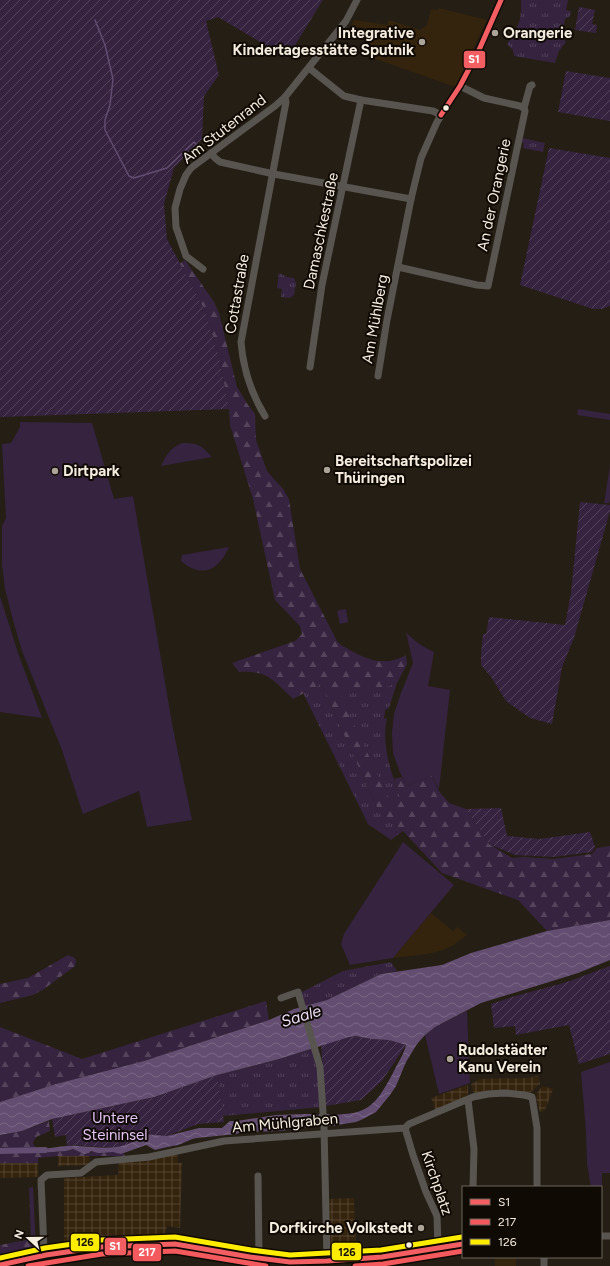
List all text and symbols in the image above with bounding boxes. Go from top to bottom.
place label: Integrative Kindertagesstätte Sputnik [233,24,415,59]
place label: Orangerie [503,24,573,42]
marker: Orangerie [490,28,500,38]
marker: Integrative Kindertagesstätte Sputnik [417,37,427,47]
line badge: S1 [463,50,486,69]
text: S1 [468,53,480,66]
street label: Am Stutenrand [178,91,270,167]
unlabelled marker [441,103,451,113]
street label: An der Orangerie [473,137,515,253]
street label: Damaschkestraße [300,171,342,291]
street label: Cottastraße [221,253,253,335]
street label: Am Mühlberg [358,273,392,365]
place label: Bereitschaftspolizei Thüringen [335,452,472,487]
place label: Dirtpark [63,462,120,480]
marker: Bereitschaftspolizei Thüringen [322,465,332,475]
marker: Dirtpark [50,466,60,476]
water label: Saale [279,1001,324,1031]
place label: Rudolstädter Kanu Verein [458,1041,548,1076]
marker: Rudolstädter Kanu Verein [445,1054,455,1064]
park label: Untere Steininsel [82,1109,148,1144]
street label: Am Mühlgraben [231,1109,339,1137]
street label: Kirchplatz [418,1148,456,1218]
legend [462,1186,602,1258]
text: S1 [498,1195,510,1209]
text: 217 [498,1215,517,1229]
north arrow [8,1218,48,1258]
place label: Dorfkirche Volkstedt [269,1219,413,1237]
marker: Dorfkirche Volkstedt [416,1223,426,1233]
text: N [12,1228,27,1241]
line badge: 126 [70,1233,100,1252]
text: 126 [498,1235,517,1249]
text: 126 [76,1236,94,1249]
line badge: S1 [104,1237,127,1256]
text: S1 [109,1240,121,1253]
unlabelled marker [404,1240,414,1250]
line badge: 126 [331,1242,362,1261]
line badge: 217 [132,1243,162,1262]
text: 217 [138,1246,156,1259]
text: 126 [338,1246,356,1259]

